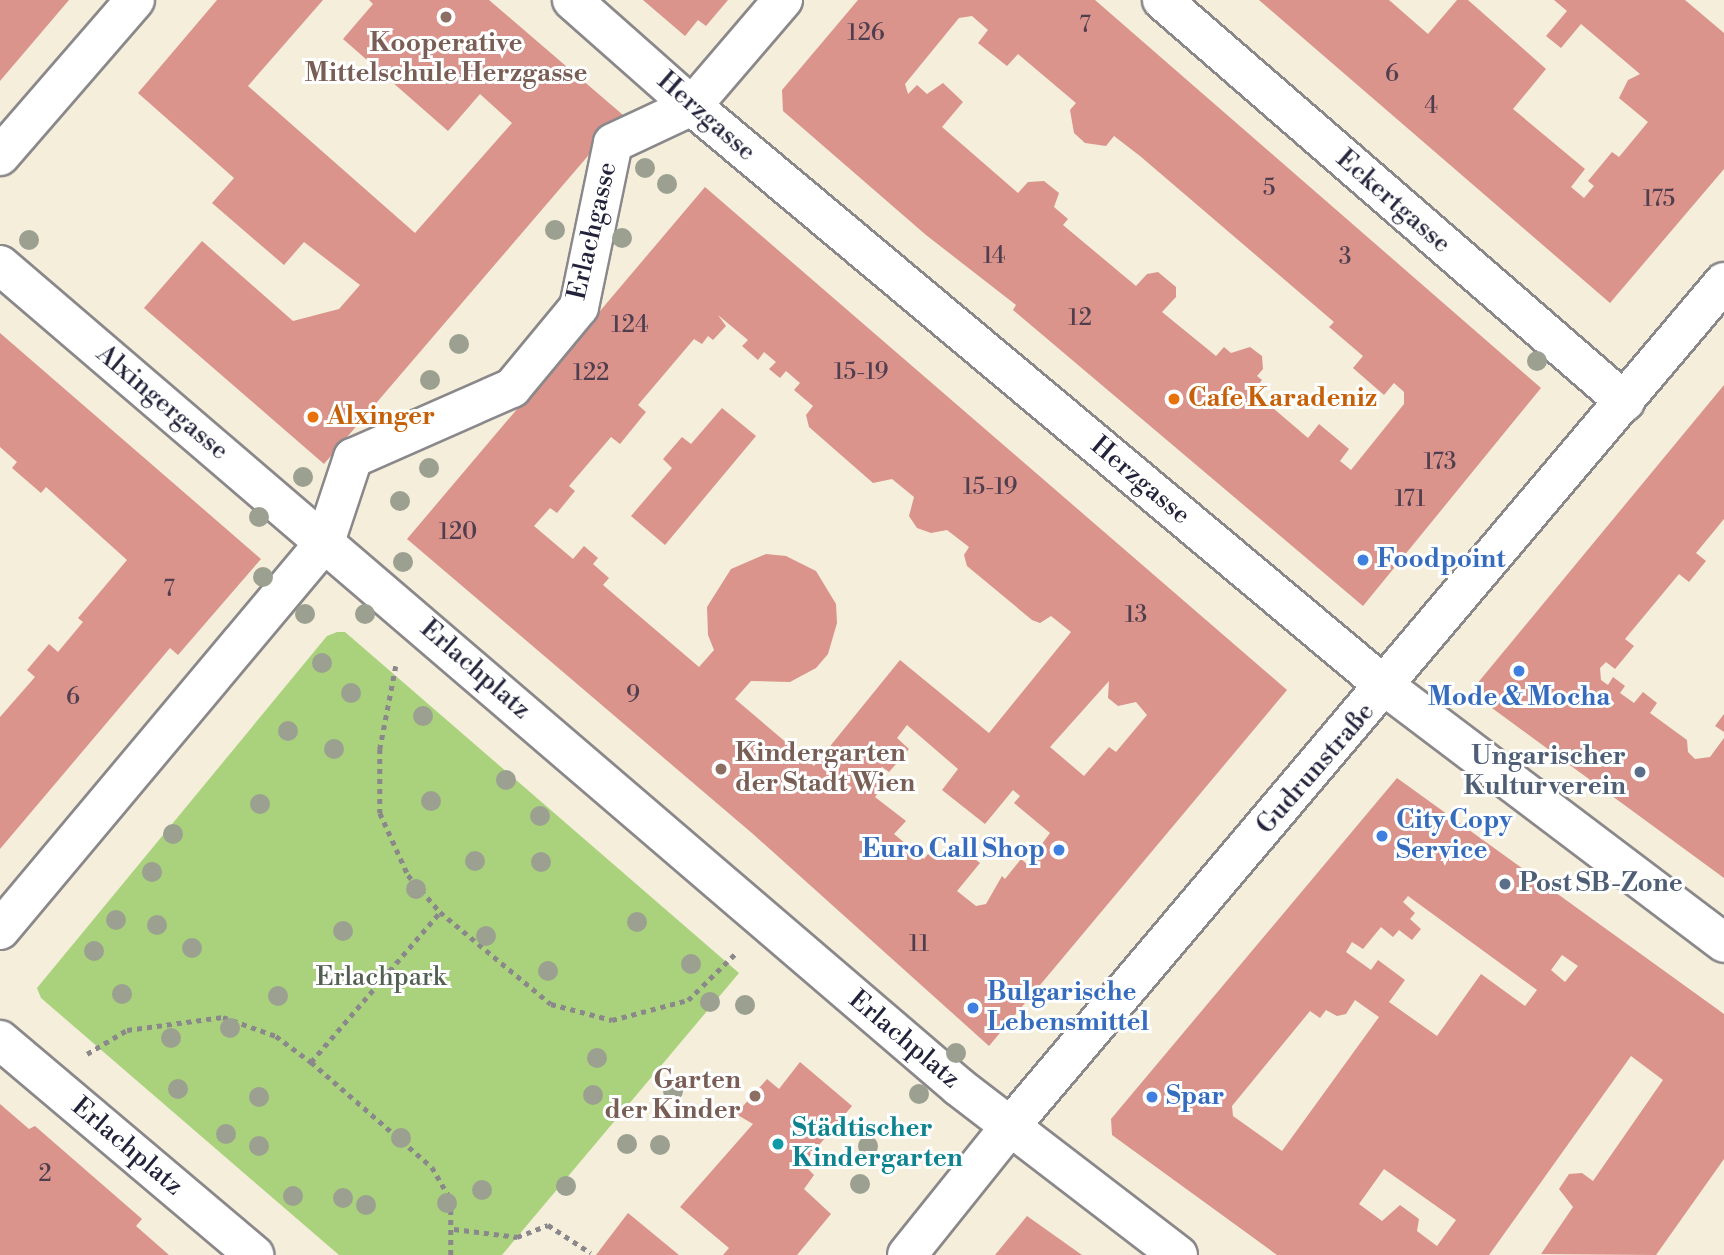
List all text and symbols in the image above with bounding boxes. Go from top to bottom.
marker: Kooperative Mittelschule Herzgasse [438,9,454,25]
house number: 7 [1079,11,1091,39]
house number: 126 [847,19,885,47]
place label: Kooperative Mittelschule Herzgasse [305,28,587,90]
house number: 6 [1385,60,1399,88]
street label: Herzgasse [650,66,762,168]
house number: 4 [1424,92,1438,120]
street label: Eckertgasse [1329,144,1457,260]
street label: Erlachgasse [562,159,624,303]
house number: 5 [1263,174,1275,202]
house number: 175 [1643,185,1675,213]
house number: 14 [983,242,1005,270]
house number: 3 [1339,243,1351,271]
house number: 12 [1068,304,1092,332]
house number: 124 [611,311,649,339]
street label: Alxingergasse [90,339,234,467]
house number: 15-19 [834,358,888,386]
house number: 122 [573,359,609,387]
place label: Cafe Karadeniz [1188,383,1377,415]
marker: Cafe Karadeniz [1166,391,1182,407]
place label: Alxinger [327,401,435,433]
marker: Alxinger [305,409,321,425]
street label: Herzgasse [1084,430,1196,532]
house number: 173 [1424,448,1456,476]
house number: 15-19 [963,473,1017,501]
house number: 171 [1394,485,1426,513]
house number: 120 [439,518,477,546]
place label: Foodpoint [1377,544,1505,576]
marker: Foodpoint [1355,552,1371,568]
house number: 7 [163,575,175,603]
house number: 13 [1125,601,1147,629]
street label: Erlachplatz [414,614,536,726]
marker: Mode & Mocha [1511,663,1527,679]
house number: 9 [626,681,640,709]
place label: Mode & Mocha [1428,682,1610,714]
house number: 6 [66,683,80,711]
street label: Gudrunstraße [1250,697,1382,841]
place label: Kindergarten der Stadt Wien [735,738,915,800]
place label: Ungarischer Kulturverein [1464,741,1626,802]
marker: Kindergarten der Stadt Wien [713,761,729,777]
marker: Ungarischer Kulturverein [1632,764,1648,780]
place label: City Copy Service [1396,805,1512,866]
marker: City Copy Service [1374,828,1390,844]
place label: Euro Call Shop [862,834,1045,866]
marker: Euro Call Shop [1051,842,1067,858]
place label: Post SB-Zone [1519,868,1683,900]
marker: Post SB-Zone [1497,876,1513,892]
house number: 11 [909,930,929,958]
park label: Erlachpark [316,962,446,994]
place label: Bulgarische Lebensmittel [987,977,1149,1038]
street label: Erlachplatz [842,984,966,1096]
marker: Bulgarische Lebensmittel [965,1000,981,1016]
place label: Garten der Kinder [604,1065,741,1126]
place label: Spar [1166,1081,1225,1113]
marker: Garten der Kinder [747,1088,763,1104]
marker: Spar [1144,1089,1160,1105]
street label: Erlachplatz [65,1091,189,1203]
place label: Städtischer Kindergarten [792,1113,963,1174]
marker: Städtischer Kindergarten [770,1136,786,1152]
house number: 2 [38,1160,52,1188]

